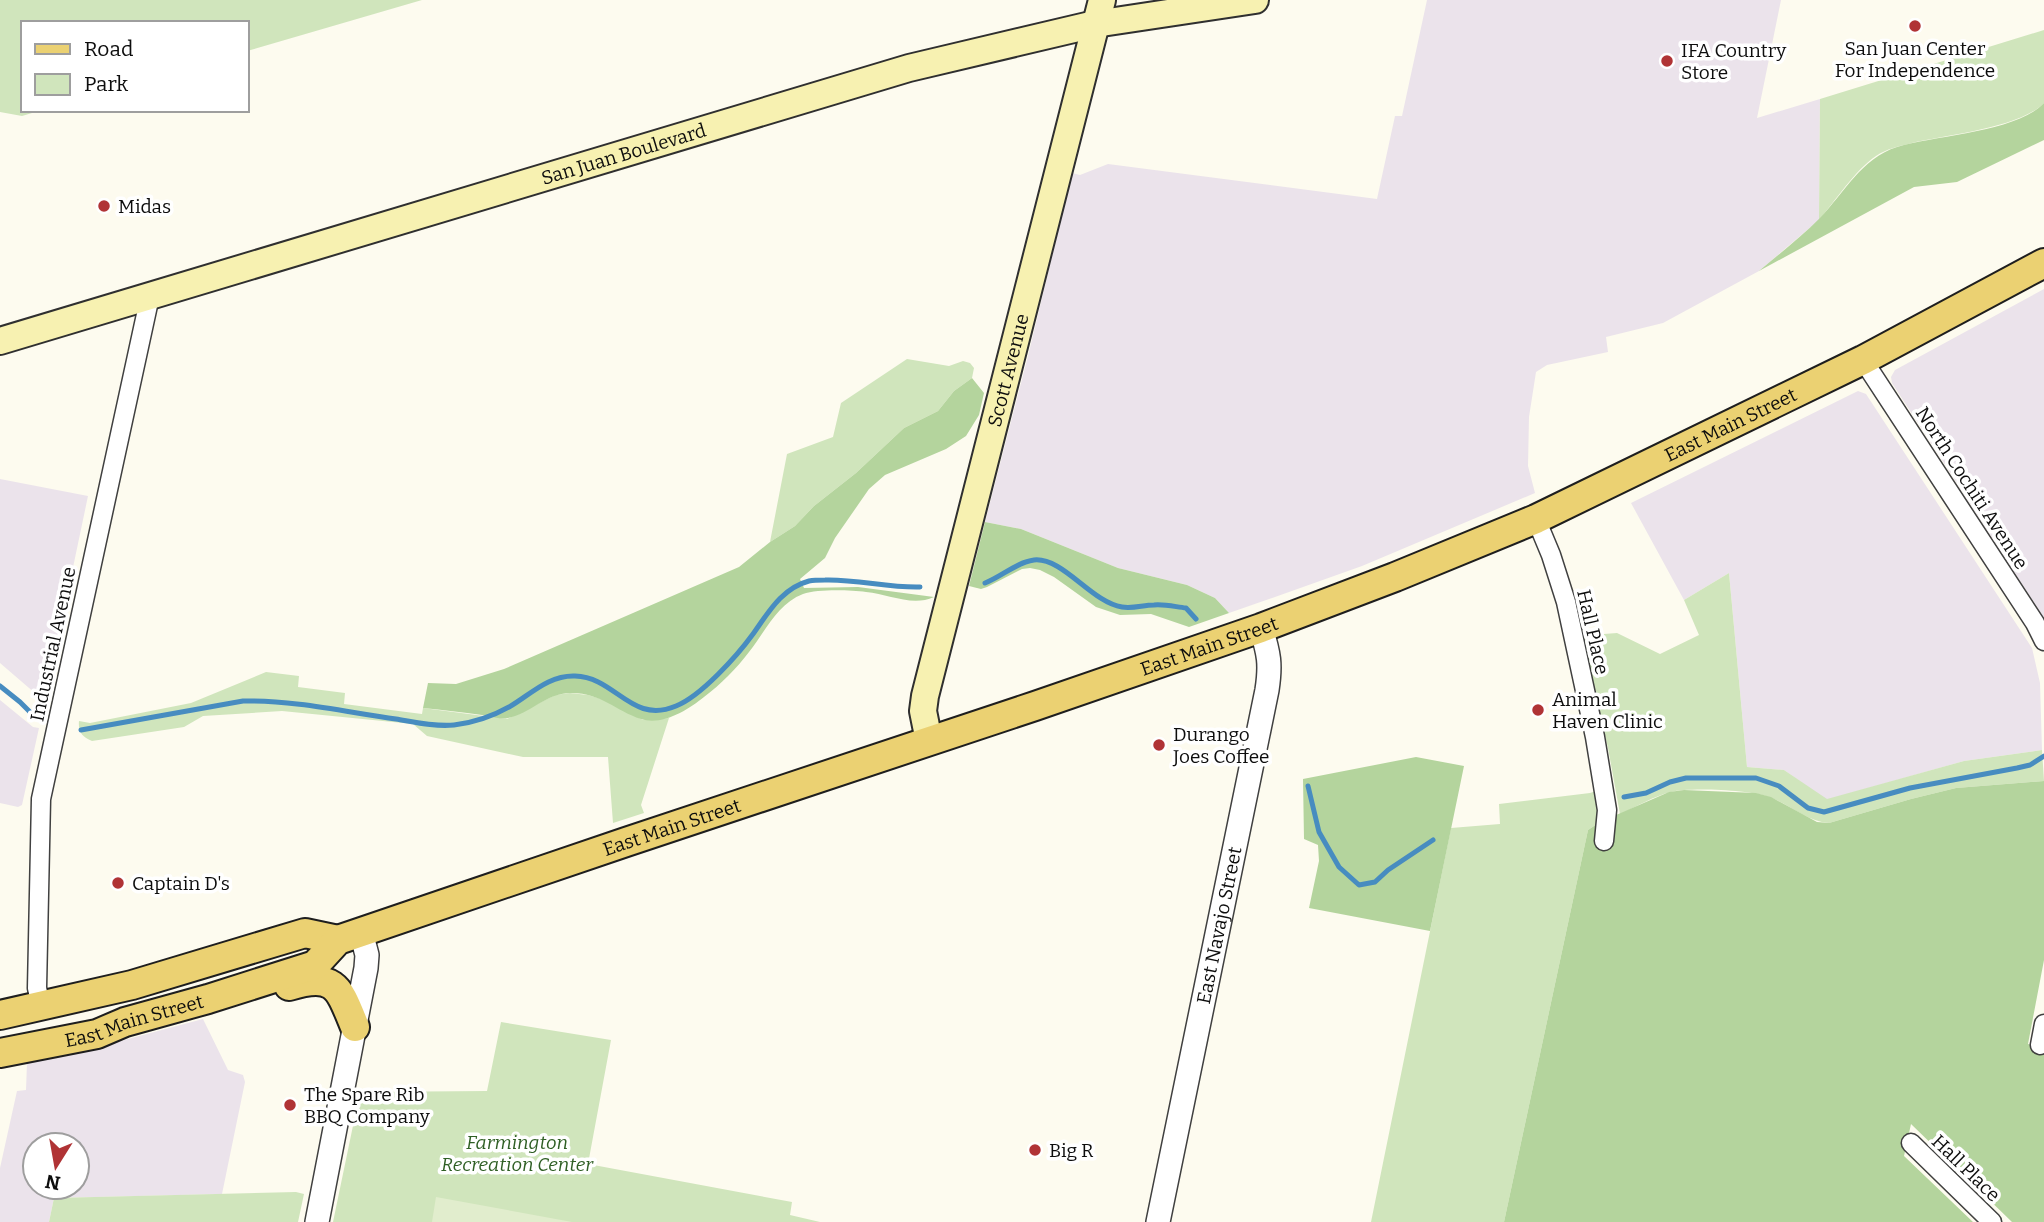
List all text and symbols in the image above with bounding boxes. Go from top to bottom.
marker: San Juan Center For Independence [1907,18,1923,34]
legend [21,21,248,112]
text: Road [84,36,133,62]
place label: San Juan Center For Independence [1835,37,1995,82]
place label: IFA Country Store [1681,39,1787,84]
marker: IFA Country Store [1659,53,1675,69]
text: Park [84,71,128,97]
street label: San Juan Boulevard [538,118,709,189]
place label: Midas [118,195,171,218]
marker: Midas [96,198,112,214]
street label: Scott Avenue [982,311,1033,429]
street label: East Main Street [1661,383,1800,466]
street label: North Cochiti Avenue [1911,402,2033,574]
street label: Industrial Avenue [25,564,81,724]
street label: Hall Place [1572,587,1614,677]
street label: East Main Street [1137,611,1281,680]
place label: Animal Haven Clinic [1552,688,1663,733]
marker: Animal Haven Clinic [1530,702,1546,718]
place label: Durango Joes Coffee [1172,723,1269,768]
marker: Durango Joes Coffee [1151,737,1167,753]
street label: East Main Street [600,793,744,861]
street label: East Navajo Street [1191,844,1246,1006]
place label: Captain D's [132,872,230,895]
marker: Captain D's [110,875,126,891]
street label: East Main Street [63,989,206,1052]
place label: The Spare Rib BBQ Company [304,1083,431,1128]
marker: The Spare Rib BBQ Company [282,1097,298,1113]
street label: Hall Place [1927,1130,2005,1206]
north arrow [21,1131,91,1201]
park label: Farmington Recreation Center [441,1131,594,1176]
place label: Big R [1049,1139,1094,1162]
marker: Big R [1027,1142,1043,1158]
text: N [43,1169,62,1195]

